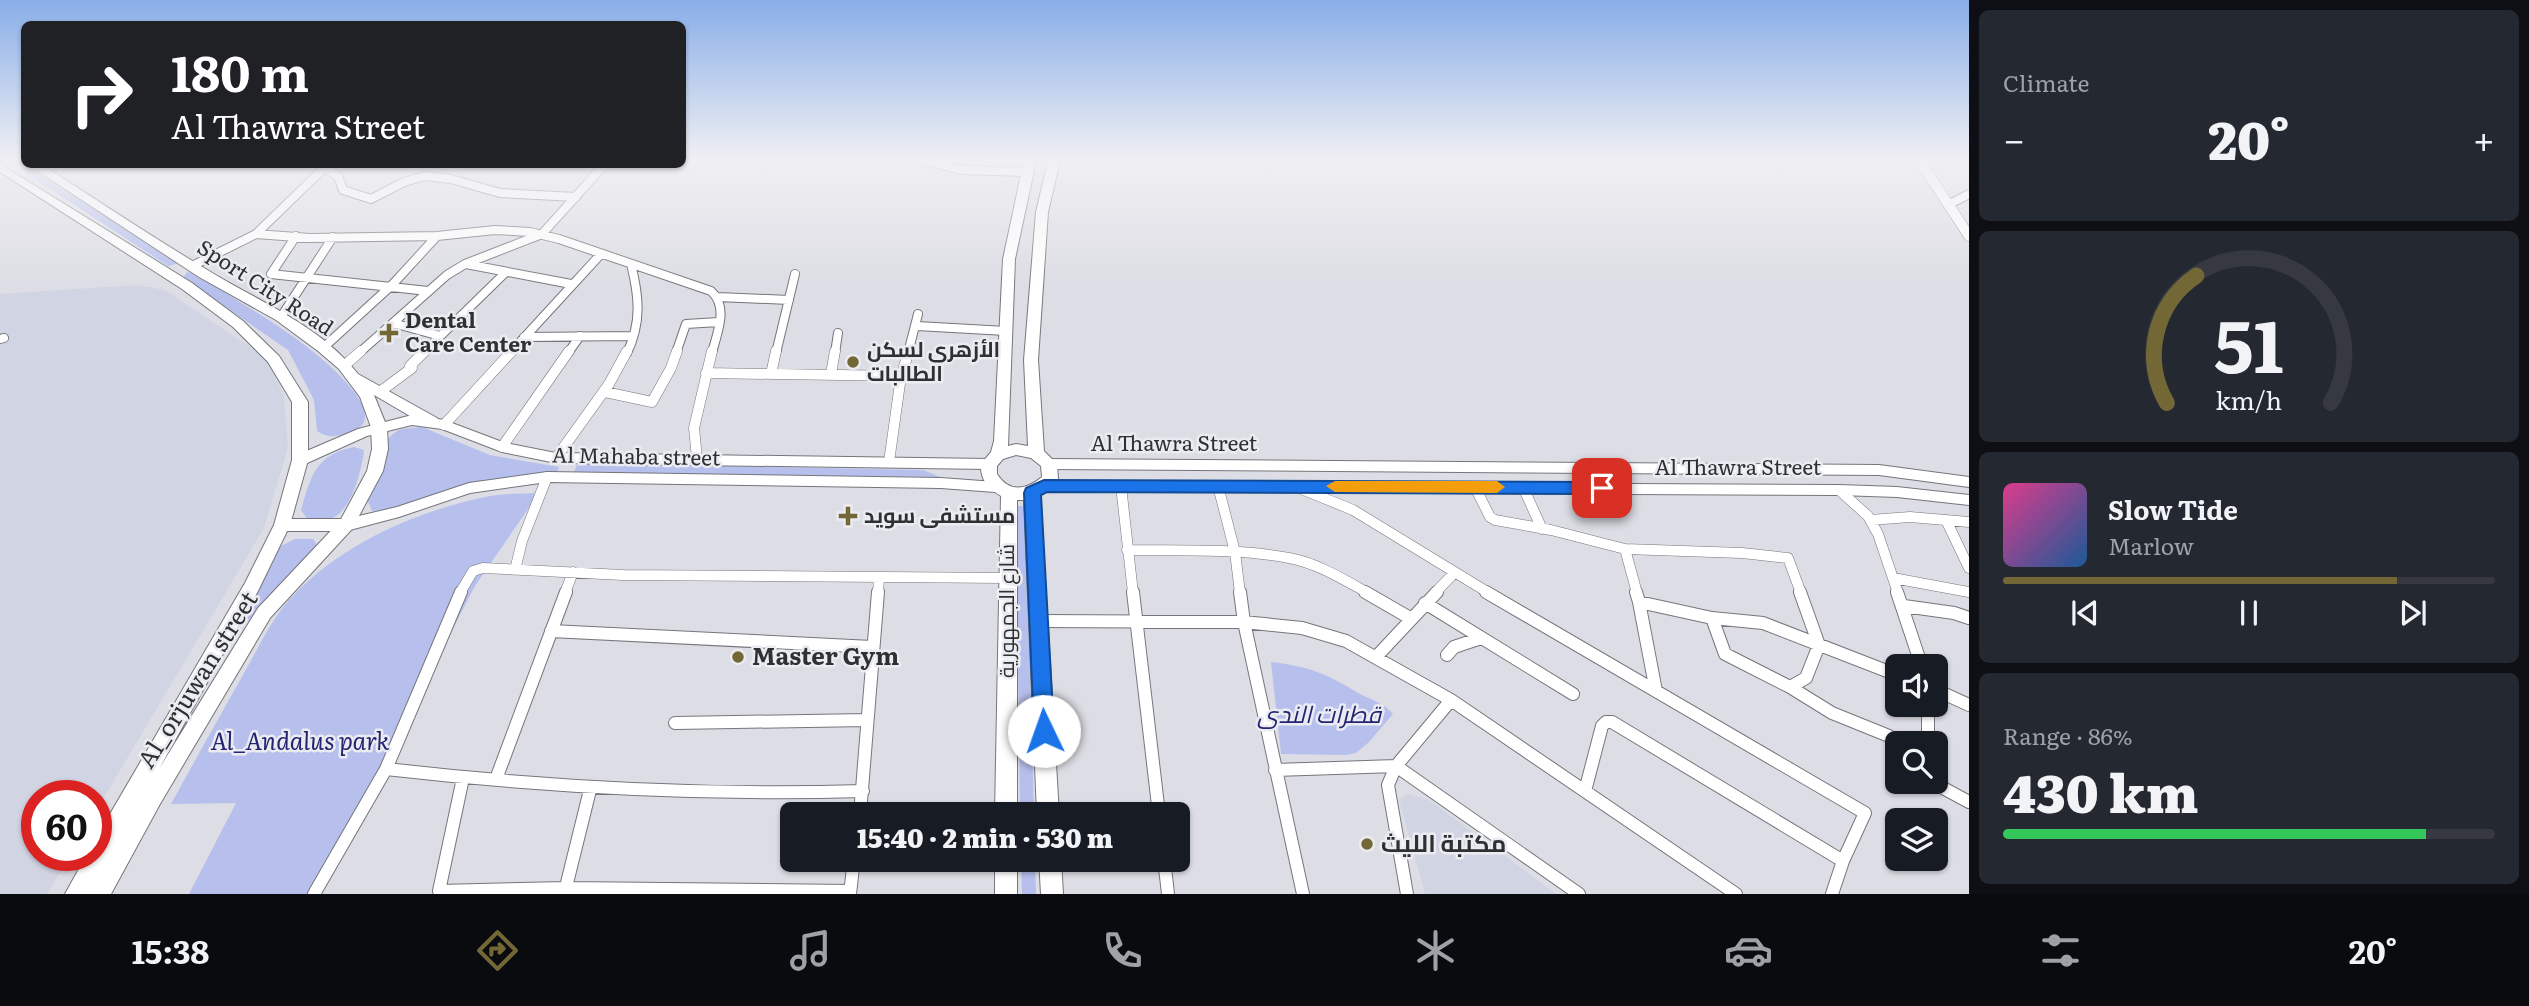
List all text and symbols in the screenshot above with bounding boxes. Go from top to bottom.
text: 180 m [171,34,309,107]
icon: right [56,49,147,140]
text: Climate [2003,65,2089,99]
text: 20° [2208,99,2290,176]
text: Al Thawra Street [171,101,425,149]
text: − [2003,109,2025,166]
text: + [2473,109,2495,166]
street label: Sport City Road [192,230,341,342]
text: 51 [2214,287,2284,395]
place label: Dental Care Center [405,303,532,358]
marker: Dental Care Center [379,323,399,343]
place label: الأزهري لسكن الطالبات [867,332,1000,387]
marker: الأزهري لسكن الطالبات [845,354,861,370]
text: km/h [2216,380,2282,417]
street label: Al Thawra Street [1091,426,1258,457]
street label: Al Mahaba street [552,438,721,471]
street label: Al Thawra Street [1655,450,1822,481]
pin [1572,458,1632,518]
icon: arrive [1583,469,1621,507]
text: Slow Tide [2108,489,2238,528]
place label: مستشفى سويد [864,498,1015,529]
marker: مستشفى سويد [838,506,858,526]
text: Marlow [2108,528,2194,562]
street label: شارع الجمهورية [989,544,1021,678]
street label: Al_orjuwan street [127,583,265,774]
icon: previous [2066,594,2104,632]
icon: pause [2230,594,2268,632]
icon: next [2394,594,2432,632]
place label: Master Gym [752,637,899,672]
marker: Master Gym [730,649,746,665]
map controls [1885,654,1948,871]
button: sound [1885,654,1948,717]
position arrow [1007,694,1081,768]
park label: قطرات الندى [1257,695,1383,730]
text: Range · 86% [2003,718,2133,752]
park label: Al_Andalus park [210,722,390,757]
button: search [1885,731,1948,794]
text: 430 km [2003,752,2198,829]
speed limit sign: 60 [21,780,112,871]
button: layers [1885,808,1948,871]
text: 15:40 · 2 min · 530 m [857,817,1113,856]
place label: مكتبة الليث [1381,824,1506,859]
marker: مكتبة الليث [1359,836,1375,852]
text: 15:38 [132,926,209,974]
icon: directions [473,926,522,975]
icon: music [786,926,835,975]
icon: phone [1098,926,1147,975]
icon: climate [1411,926,1460,975]
icon: car [1724,926,1773,975]
icon: filters [2036,926,2085,975]
text: 20° [2349,926,2397,974]

